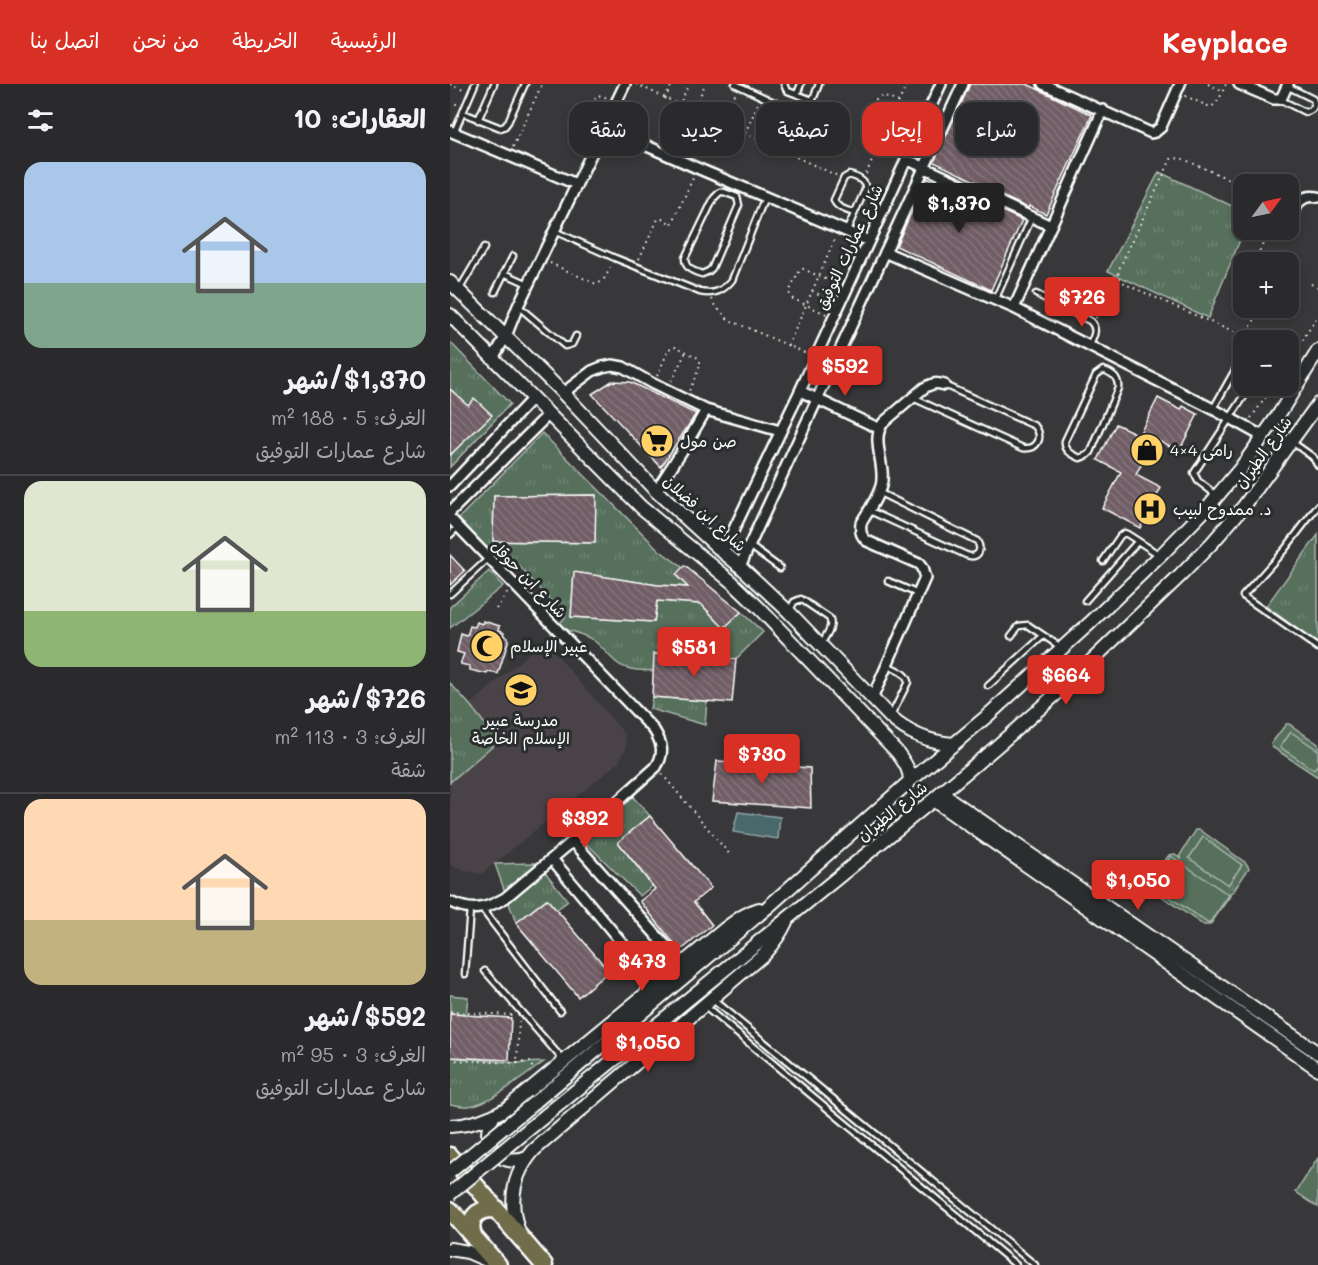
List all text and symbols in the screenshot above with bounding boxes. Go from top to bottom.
text: Keyplace [1162,24,1288,60]
text: اتصل بنا [30,26,100,53]
text: من نحن [133,26,199,53]
text: الخريطة [232,26,298,53]
text: الرئيسية [331,26,397,53]
text: العقارات: 10 [293,101,426,135]
chip: شقة [569,102,648,156]
chip: جديد [660,102,744,156]
chip: تصفية [756,102,850,156]
chip: إيجار [862,102,943,156]
chip: شراء [955,102,1038,156]
icon: filters [24,104,57,137]
north arrow [1233,174,1299,240]
map controls [1233,174,1299,396]
street label: شارع عمارات التوفيق [810,181,889,314]
pin: $1,370 [910,183,1008,234]
text: $1,370 [927,189,991,215]
icon: home [171,201,279,309]
button: + [1233,252,1299,318]
pin: $726 [1046,277,1118,328]
text: $726 [1059,283,1105,309]
button: − [1233,330,1299,396]
pin: $592 [809,346,881,397]
text: $592 [821,352,869,378]
text: $1,370/شهر [285,362,426,396]
text: الغرف: 5 · 188 m² [271,404,426,430]
street label: شارع الطيران [1229,411,1298,493]
supermarket icon: صن مول [639,423,675,459]
place label: صن مول [680,430,737,452]
shop icon: رامى 4×4 [1129,432,1165,468]
text: شارع عمارات التوفيق [255,437,426,463]
place label: رامى 4×4 [1170,439,1233,461]
street label: شارع ابن فضلان [658,470,751,557]
hospital icon: د. ممدوح لبيب [1132,491,1168,527]
place label: د. ممدوح لبيب [1173,498,1272,520]
icon: home [171,520,279,628]
street label: شارع ابن حوقل [486,535,572,623]
pin: $581 [658,627,730,678]
mosque icon: عبير الإسلام [469,628,505,664]
text: $581 [671,633,717,659]
place label: عبير الإسلام [510,635,588,659]
pin: $664 [1030,655,1102,706]
text: $664 [1041,661,1091,687]
school or university icon: مدرسة عبير الإسلام الخاصة [503,672,539,708]
text: $726/شهر [307,681,426,715]
place label: مدرسة عبير الإسلام الخاصة [472,709,570,751]
text: الغرف: 3 · 113 m² [274,723,426,749]
pin: $730 [726,734,798,785]
text: $730 [738,740,786,766]
text: شقة [391,756,426,782]
street label: شارع الطيران [852,776,932,847]
pin: $392 [549,798,621,849]
text: $392 [561,804,609,830]
icon: home [171,838,279,946]
pin: $1,050 [1089,860,1187,911]
text: $1,050 [1106,866,1170,892]
pin: $473 [606,941,678,992]
text: $473 [618,947,666,973]
text: $592/شهر [306,999,426,1033]
pin: $1,050 [599,1022,697,1073]
text: $1,050 [616,1028,680,1054]
text: الغرف: 3 · 95 m² [281,1041,426,1067]
text: شارع عمارات التوفيق [255,1074,426,1100]

